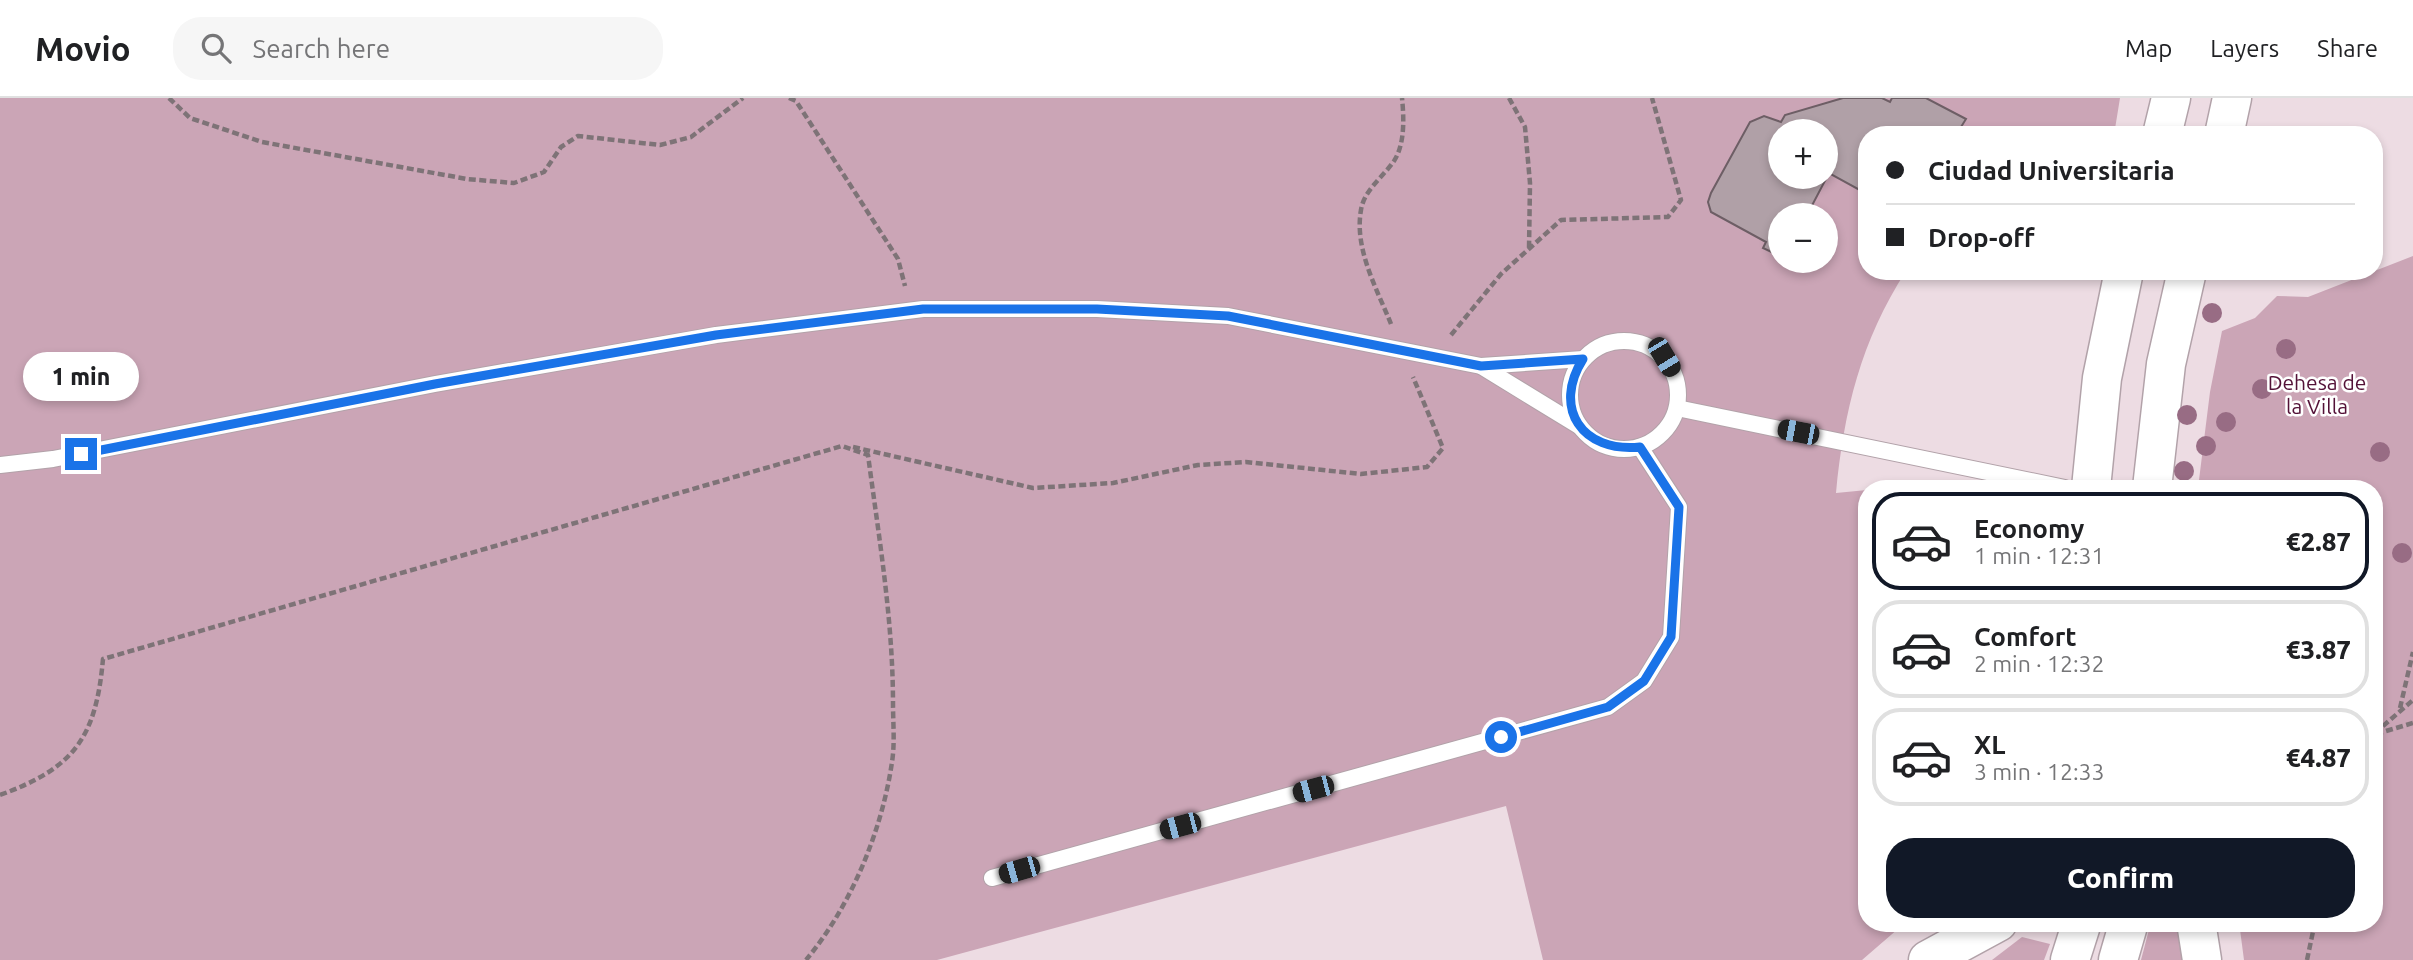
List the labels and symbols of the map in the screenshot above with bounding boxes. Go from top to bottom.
car [1645,334,1684,380]
callout: 1 min [23,352,139,402]
park label: Dehesa de la Villa [2268,370,2366,418]
car [1776,418,1821,446]
route end [65,438,97,470]
route start [1485,721,1517,753]
car [1290,773,1337,805]
car [1157,810,1204,842]
car [996,854,1043,886]

